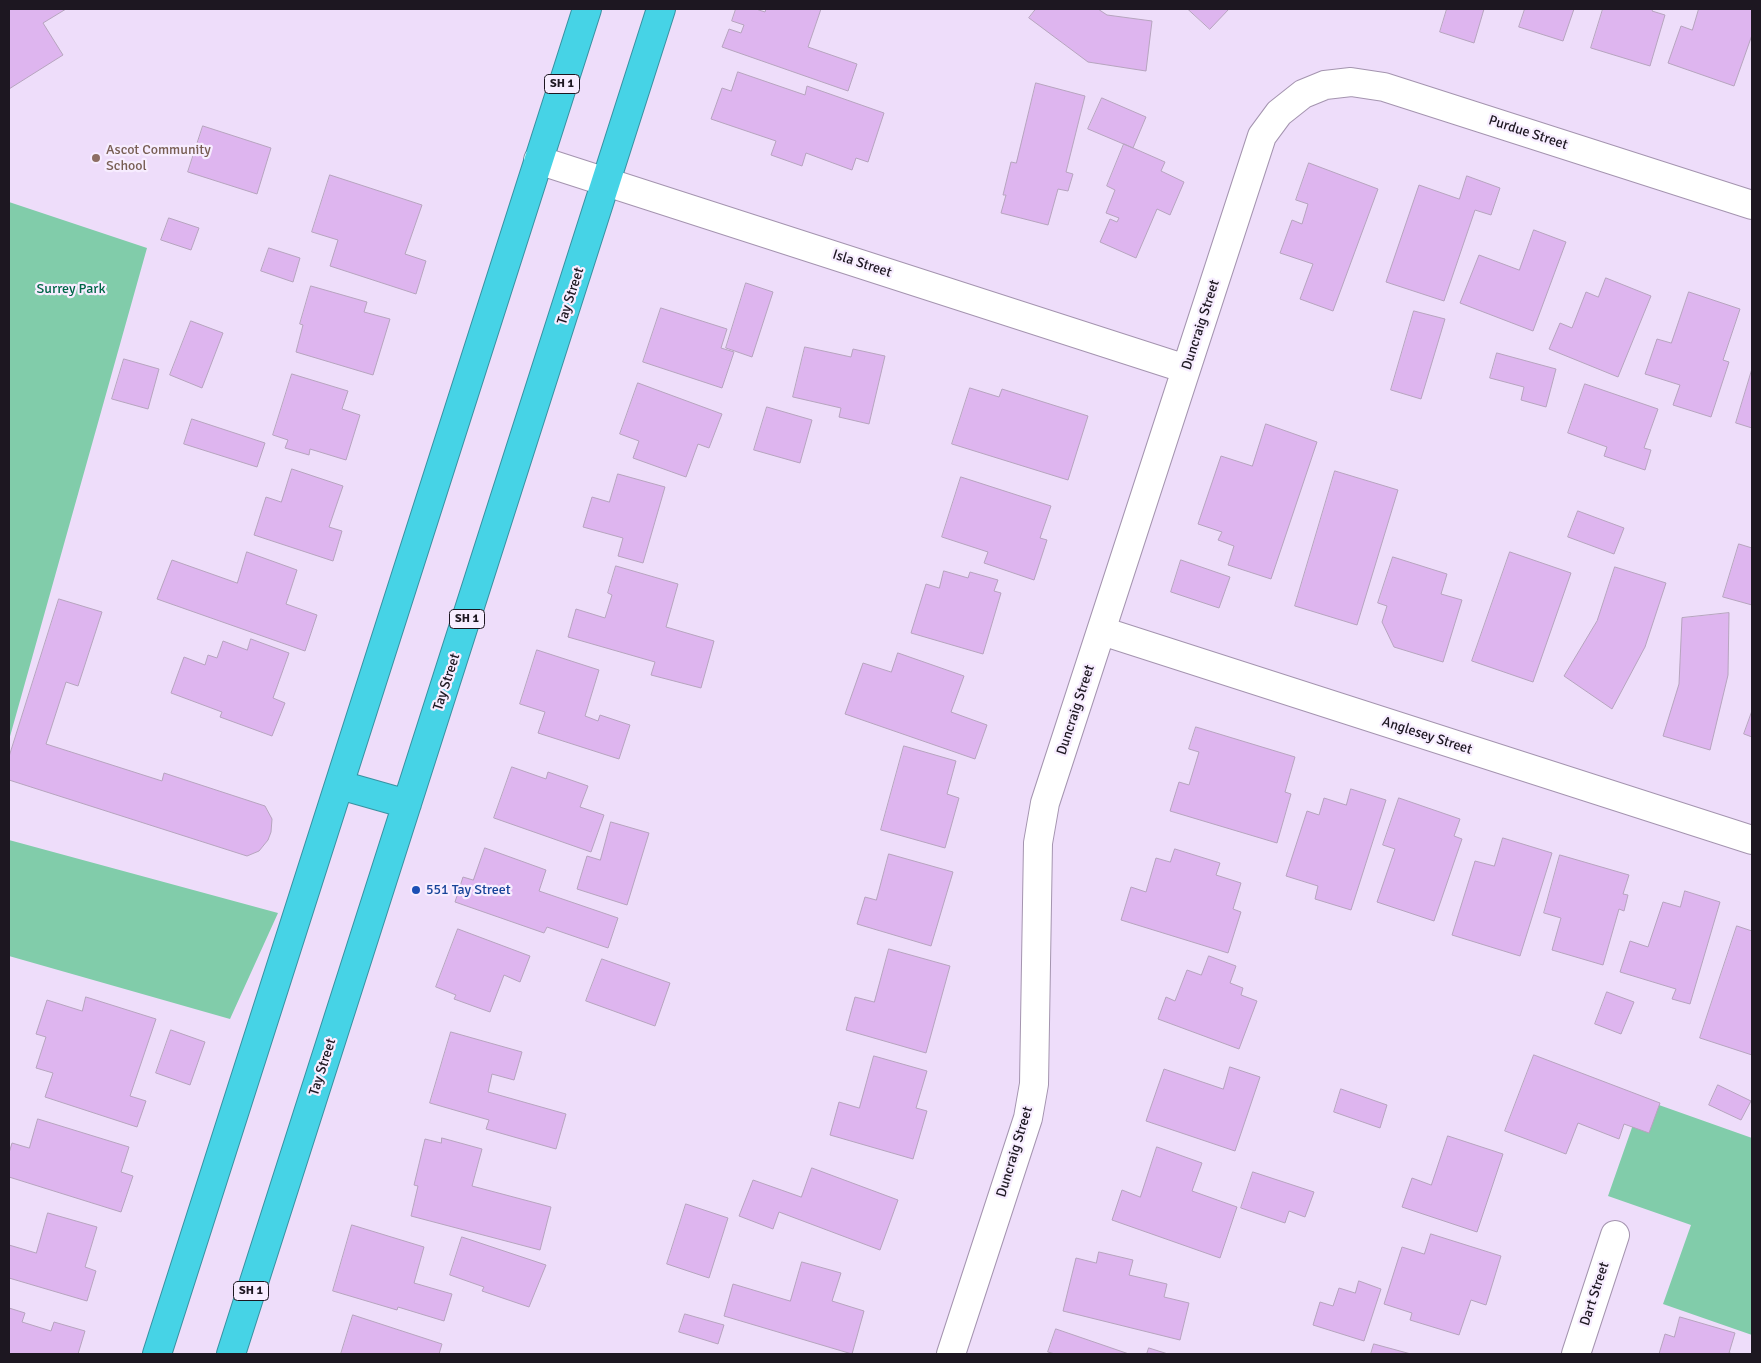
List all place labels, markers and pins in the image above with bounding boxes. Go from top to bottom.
place label: Ascot Community School [106,142,211,174]
marker: Ascot Community School [90,152,102,164]
place label: 551 Tay Street [426,882,511,898]
marker: 551 Tay Street [410,884,422,896]

